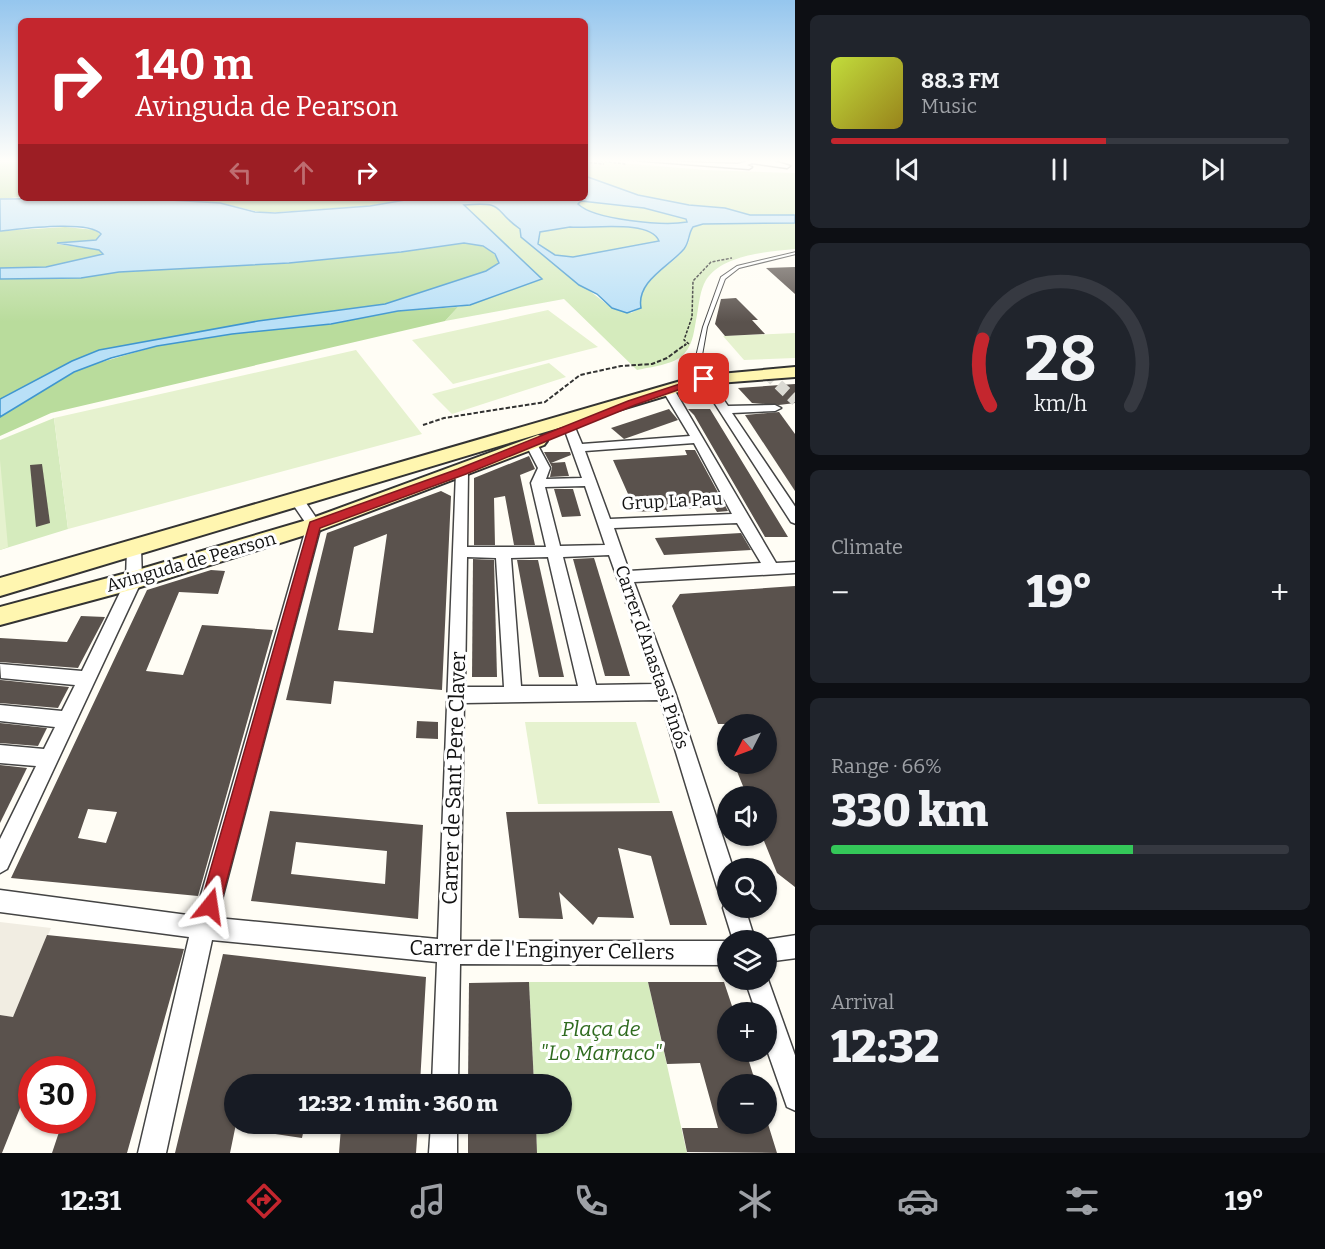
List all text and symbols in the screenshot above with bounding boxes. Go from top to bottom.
text: 140 m [135,40,253,90]
icon: right [36,42,114,120]
text: 88.3 FM [921,67,1000,94]
text: Avinguda de Pearson [135,91,398,123]
text: Music [921,94,977,118]
icon: previous [891,153,924,186]
icon: pause [1043,153,1076,186]
icon: next [1196,153,1229,186]
icon: left [224,156,257,189]
icon: ahead [287,156,320,189]
icon: right [350,156,383,189]
text: 28 [1024,322,1096,397]
pin [678,353,729,404]
icon: arrive [687,362,720,395]
text: km/h [1033,391,1087,417]
street label: Grup La Pau [621,487,723,515]
street label: Avinguda de Pearson [104,527,279,597]
text: Climate [831,535,903,559]
street label: Carrer d'Anastasi Pinós [610,562,694,752]
text: 19° [1027,565,1093,619]
text: − [831,573,849,613]
text: + [1270,573,1289,613]
street label: Carrer de Sant Pere Claver [437,651,471,905]
north arrow [717,714,777,774]
map controls [717,714,777,1134]
text: Range · 66% [831,754,942,778]
text: 330 km [831,784,988,838]
button: sound [717,786,777,846]
button: search [717,858,777,918]
position arrow [178,874,242,938]
button: layers [717,930,777,990]
street label: Carrer de l'Enginyer Cellers [409,935,675,965]
text: Arrival [831,990,894,1014]
button: + [717,1002,777,1062]
park label: Plaça de "Lo Marraco" [540,1016,662,1066]
text: 12:32 [831,1020,939,1074]
speed limit sign: 30 [18,1056,96,1134]
button: − [717,1074,777,1134]
text: 12:32 · 1 min · 360 m [298,1090,498,1117]
icon: directions [243,1180,285,1222]
icon: music [407,1180,449,1222]
icon: phone [570,1180,612,1222]
icon: climate [734,1180,776,1222]
icon: car [897,1180,939,1222]
icon: filters [1061,1180,1103,1222]
text: 12:31 [61,1185,121,1217]
text: 19° [1225,1185,1264,1217]

